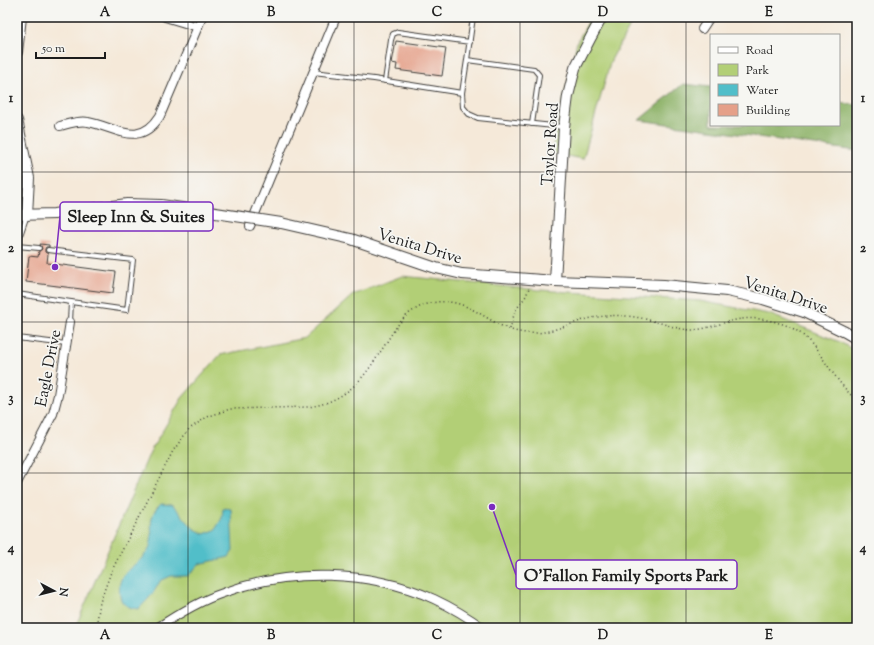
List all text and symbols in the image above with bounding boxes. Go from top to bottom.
text: A [100,4,111,22]
text: B [267,4,276,22]
text: C [432,4,442,22]
text: D [598,4,608,22]
text: E [765,4,773,22]
scale bar [36,34,105,60]
legend [710,34,840,126]
text: 50 m [41,40,65,58]
text: Road [746,42,773,60]
text: Park [746,62,769,80]
text: Water [746,82,779,100]
text: 1 [9,90,14,108]
text: 1 [861,90,866,108]
street label: Taylor Road [537,102,566,187]
text: Building [746,102,790,120]
callout: Sleep Inn & Suites [60,202,213,231]
text: Sleep Inn & Suites [67,206,205,230]
street label: Venita Drive [374,224,464,271]
text: 2 [8,240,15,258]
text: 2 [860,240,867,258]
street label: Venita Drive [740,272,830,321]
street label: Eagle Drive [31,328,68,409]
text: 3 [8,390,14,408]
text: 3 [860,390,866,408]
text: 4 [7,540,15,558]
text: 4 [859,540,867,558]
callout: O'Fallon Family Sports Park [516,560,737,589]
text: O'Fallon Family Sports Park [524,565,729,589]
north arrow [34,571,74,611]
text: N [54,586,72,598]
text: A [100,627,111,645]
text: B [267,627,276,645]
text: C [432,627,442,645]
text: D [598,627,608,645]
text: E [765,627,773,645]

